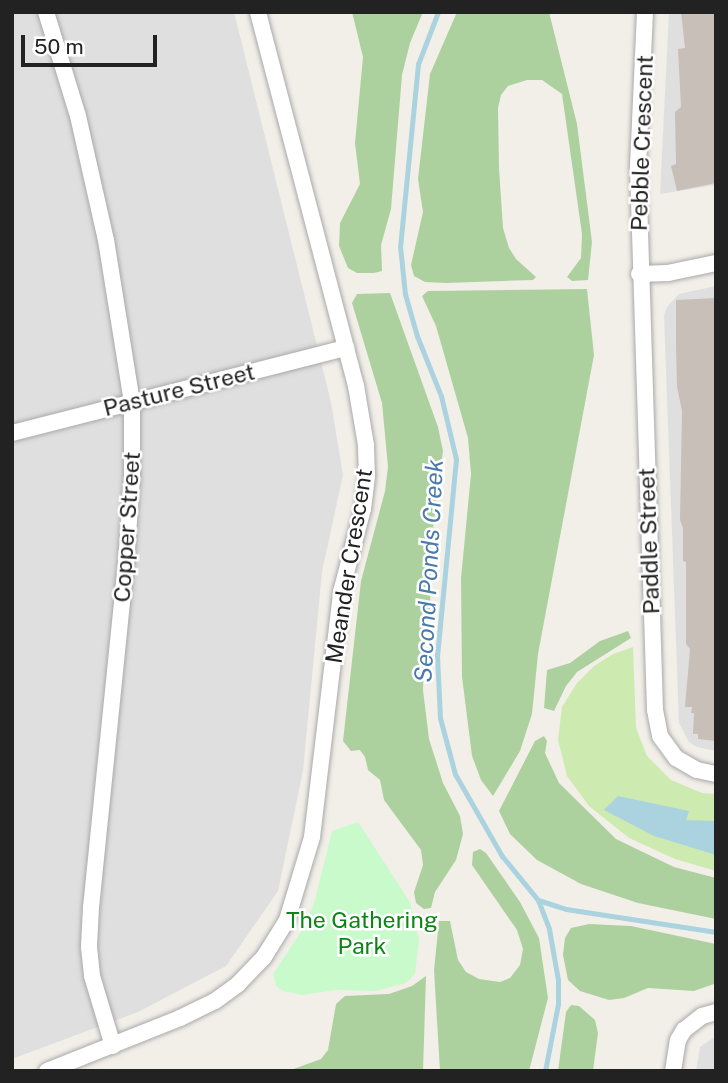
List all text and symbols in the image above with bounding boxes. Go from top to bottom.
scale bar [24,21,161,65]
text: 50 m [34,34,84,59]
street label: Pebble Crescent [625,54,659,232]
street label: Pasture Street [100,358,258,422]
street label: Copper Street [108,451,146,603]
water label: Second Ponds Creek [409,459,449,683]
street label: Meander Crescent [320,467,378,665]
street label: Paddle Street [633,467,665,615]
park label: The Gathering Park [286,906,438,960]

